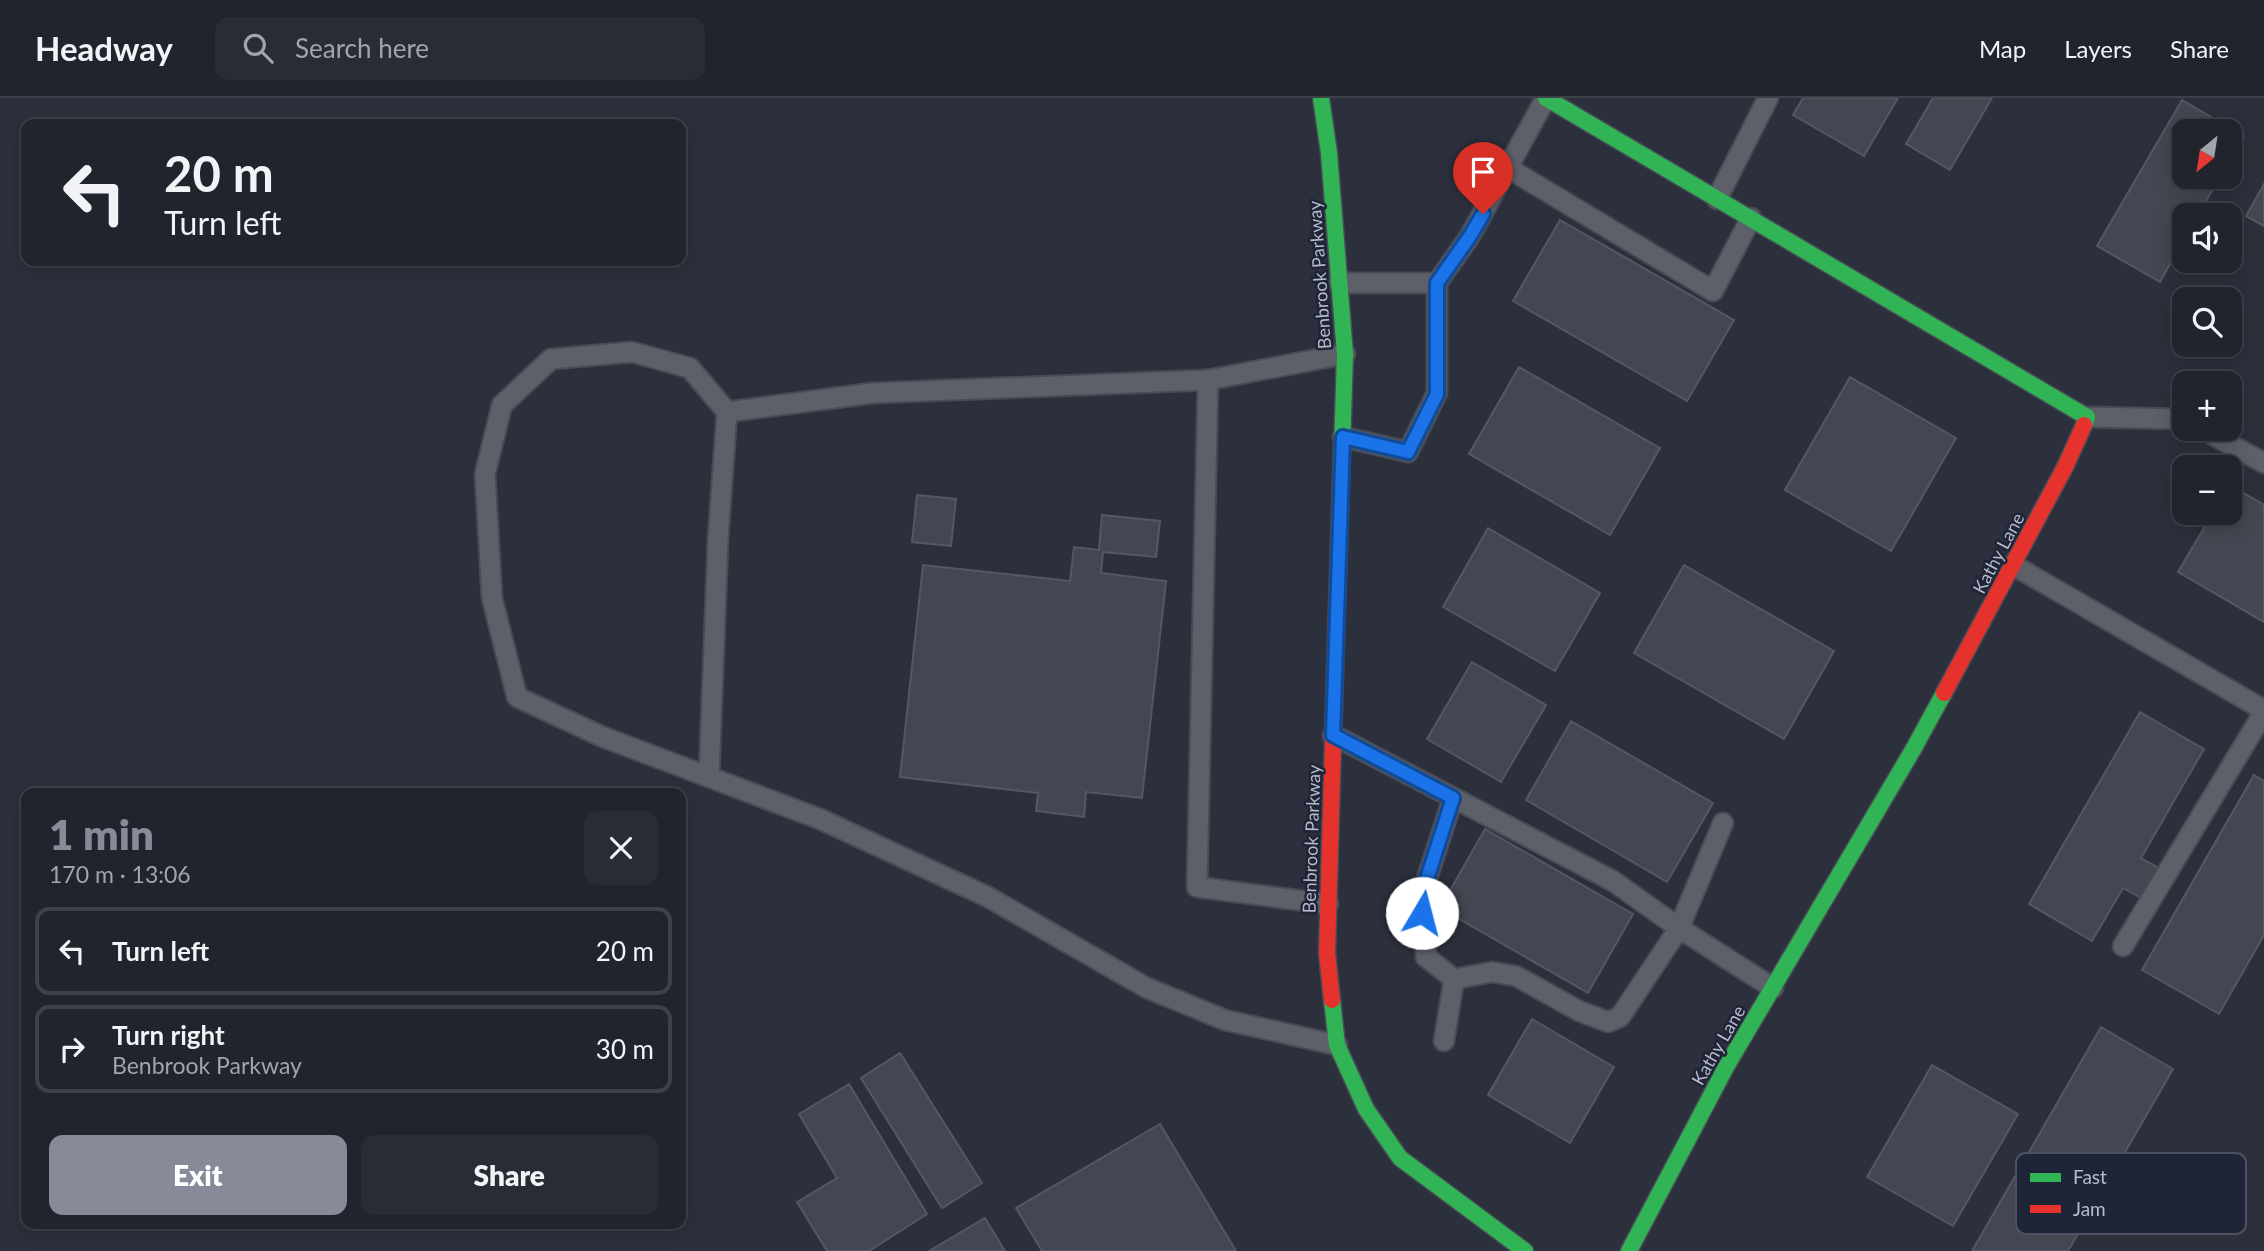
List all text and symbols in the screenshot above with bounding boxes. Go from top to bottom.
search box [215,17,705,80]
text: Headway [35,28,173,68]
icon: search [239,29,277,67]
text: Search here [295,32,429,64]
text: Map [1979,34,2026,63]
text: Layers [2064,34,2132,63]
text: Share [2170,34,2229,63]
north arrow [2172,119,2242,189]
map controls [2172,119,2242,525]
pin [1453,142,1513,214]
text: 20 m [164,144,274,202]
icon: left [49,147,140,238]
icon: arrive [1464,153,1502,191]
street label: Benbrook Parkway [1303,199,1335,350]
text: Turn left [164,203,281,242]
button: sound [2172,203,2242,273]
button: search [2172,287,2242,357]
button: + [2172,371,2242,441]
button: − [2172,455,2242,525]
street label: Kathy Lane [1968,509,2028,597]
street label: Benbrook Parkway [1297,764,1325,914]
text: 1 min [49,809,154,859]
button: close [584,811,658,885]
text: 170 m · 13:06 [49,860,191,888]
position arrow [1385,876,1459,950]
icon: left [53,932,91,970]
text: Turn left [112,935,209,967]
text: 20 m [596,935,654,967]
street label: Kathy Lane [1686,1001,1750,1089]
text: Turn right [112,1019,225,1051]
icon: right [53,1030,91,1068]
text: 30 m [596,1033,654,1065]
text: Benbrook Parkway [112,1051,302,1079]
button: Exit [49,1135,347,1215]
button: Share [361,1135,658,1215]
legend [2016,1153,2246,1234]
text: Fast [2073,1165,2107,1188]
text: Jam [2073,1197,2106,1220]

